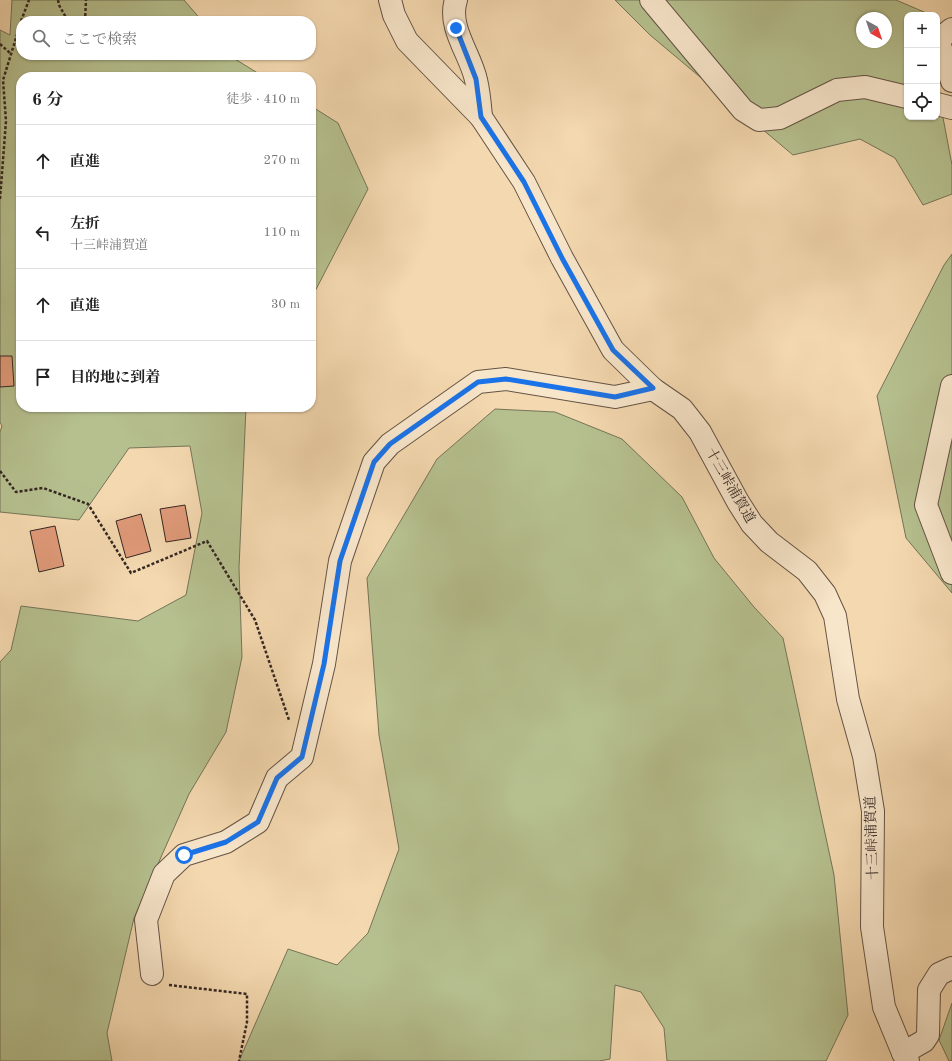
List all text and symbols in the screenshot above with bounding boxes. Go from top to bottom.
north arrow [856,12,892,48]
map controls [904,12,940,120]
button: + [904,12,940,48]
search box [16,16,316,60]
route end [447,19,465,37]
icon: search [30,27,52,49]
text: ここで検索 [62,33,137,48]
button: − [904,48,940,84]
button: locate [904,84,940,120]
text: 6 分 [32,92,64,109]
text: 徒歩 · 410 m [226,93,300,106]
icon: ahead [32,150,54,172]
text: 270 m [263,154,300,167]
text: 直進 [70,155,100,170]
text: 左折 [70,217,100,232]
icon: left [32,222,54,244]
text: 110 m [263,226,300,239]
text: 十三峠浦賀道 [70,239,148,252]
icon: ahead [32,294,54,316]
text: 30 m [271,298,300,311]
text: 直進 [70,299,100,314]
icon: arrive [32,366,54,388]
text: 目的地に到着 [70,371,160,386]
street label: 十三峠浦賀道 [703,445,758,525]
street label: 十三峠浦賀道 [863,796,880,880]
route start [175,846,193,864]

